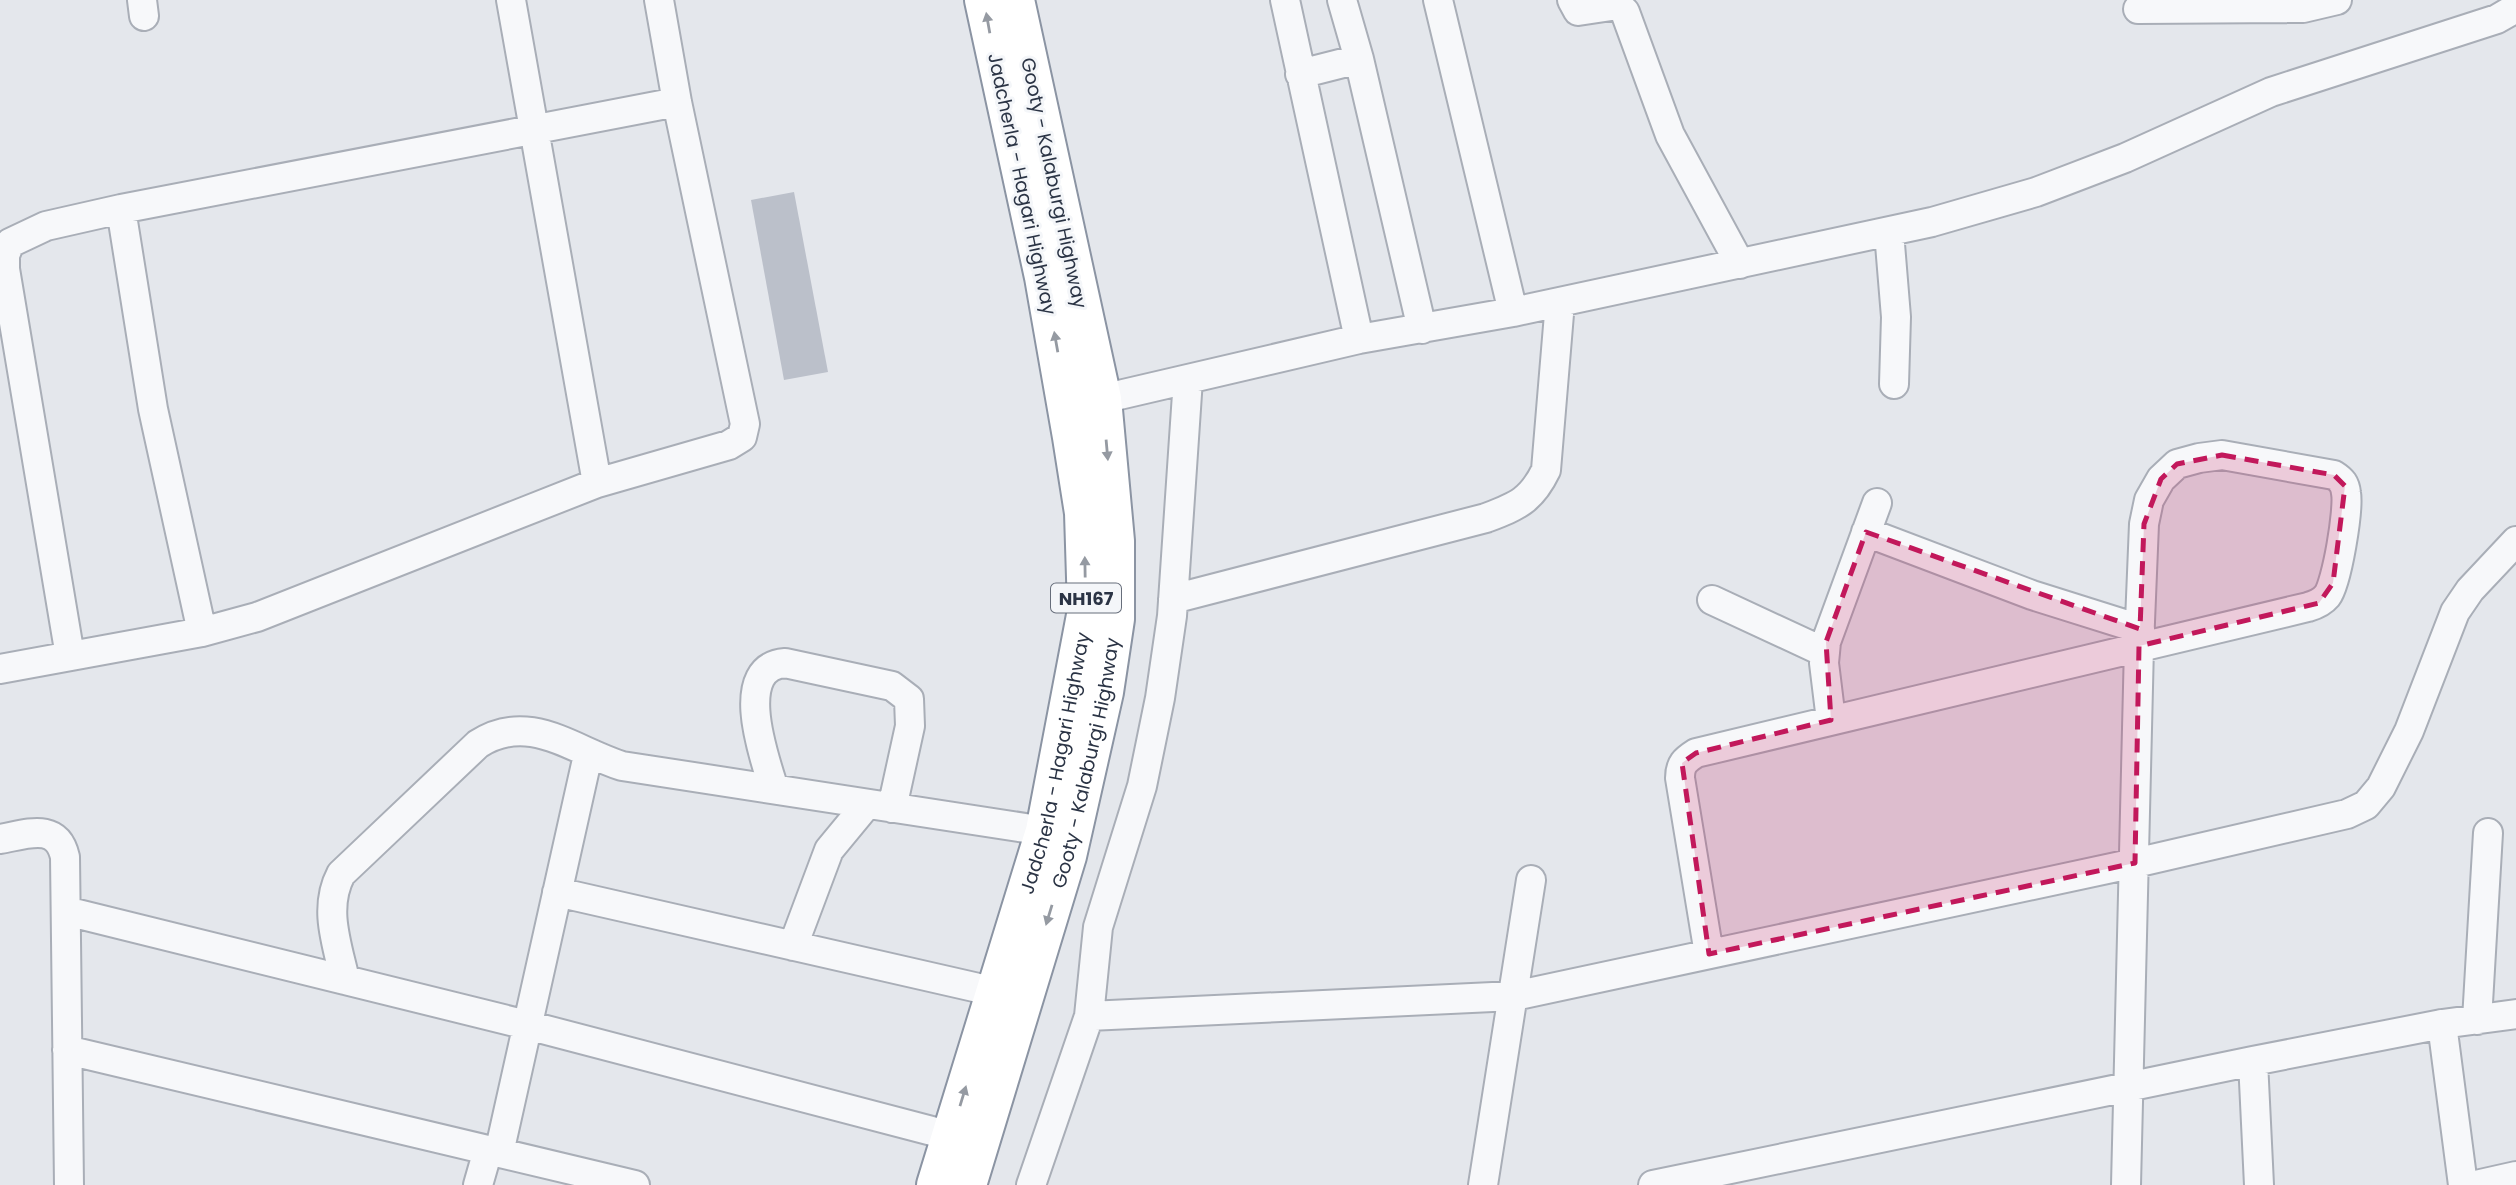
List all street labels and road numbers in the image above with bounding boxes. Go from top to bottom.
street label: Jadcherla - Hagari Highway [981,51,1063,318]
street label: Gooty - Kalaburgi Highway [1014,55,1094,311]
road number: NH167 [1051,584,1121,612]
street label: Jadcherla - Hagari Highway [1013,630,1096,897]
street label: Gooty - Kalaburgi Highway [1045,635,1126,891]

